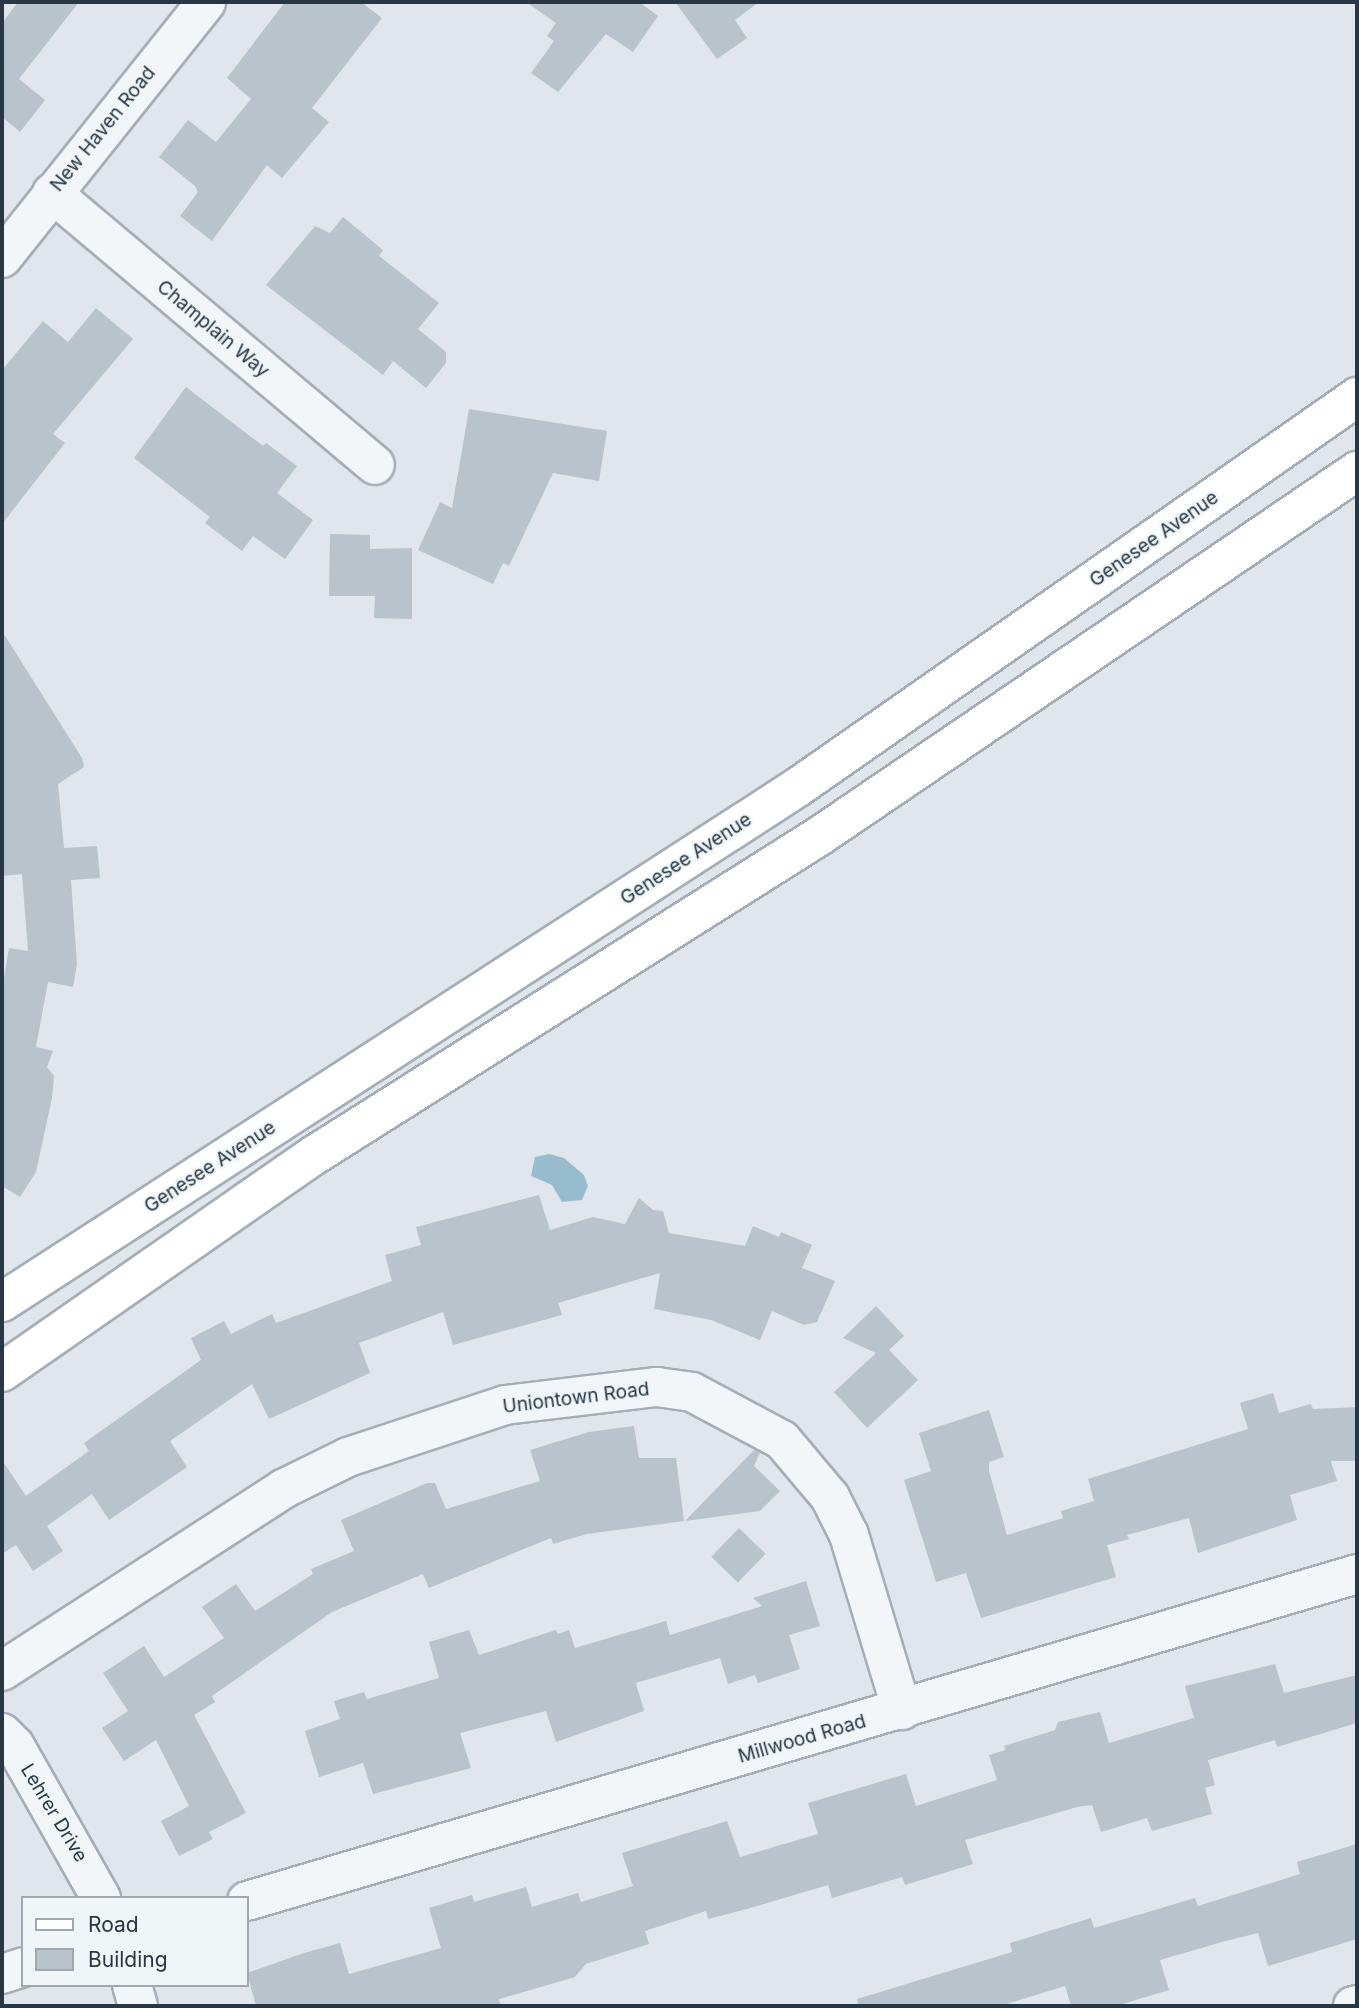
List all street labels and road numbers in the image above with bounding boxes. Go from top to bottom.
street label: New Haven Road [46,62,160,196]
street label: Champlain Way [152,275,274,383]
street label: Genesee Avenue [1085,486,1223,592]
street label: Genesee Avenue [616,808,756,910]
street label: Genesee Avenue [140,1116,280,1218]
street label: Uniontown Road [501,1378,651,1418]
street label: Millwood Road [736,1710,868,1768]
street label: Lehrer Drive [16,1760,92,1866]

